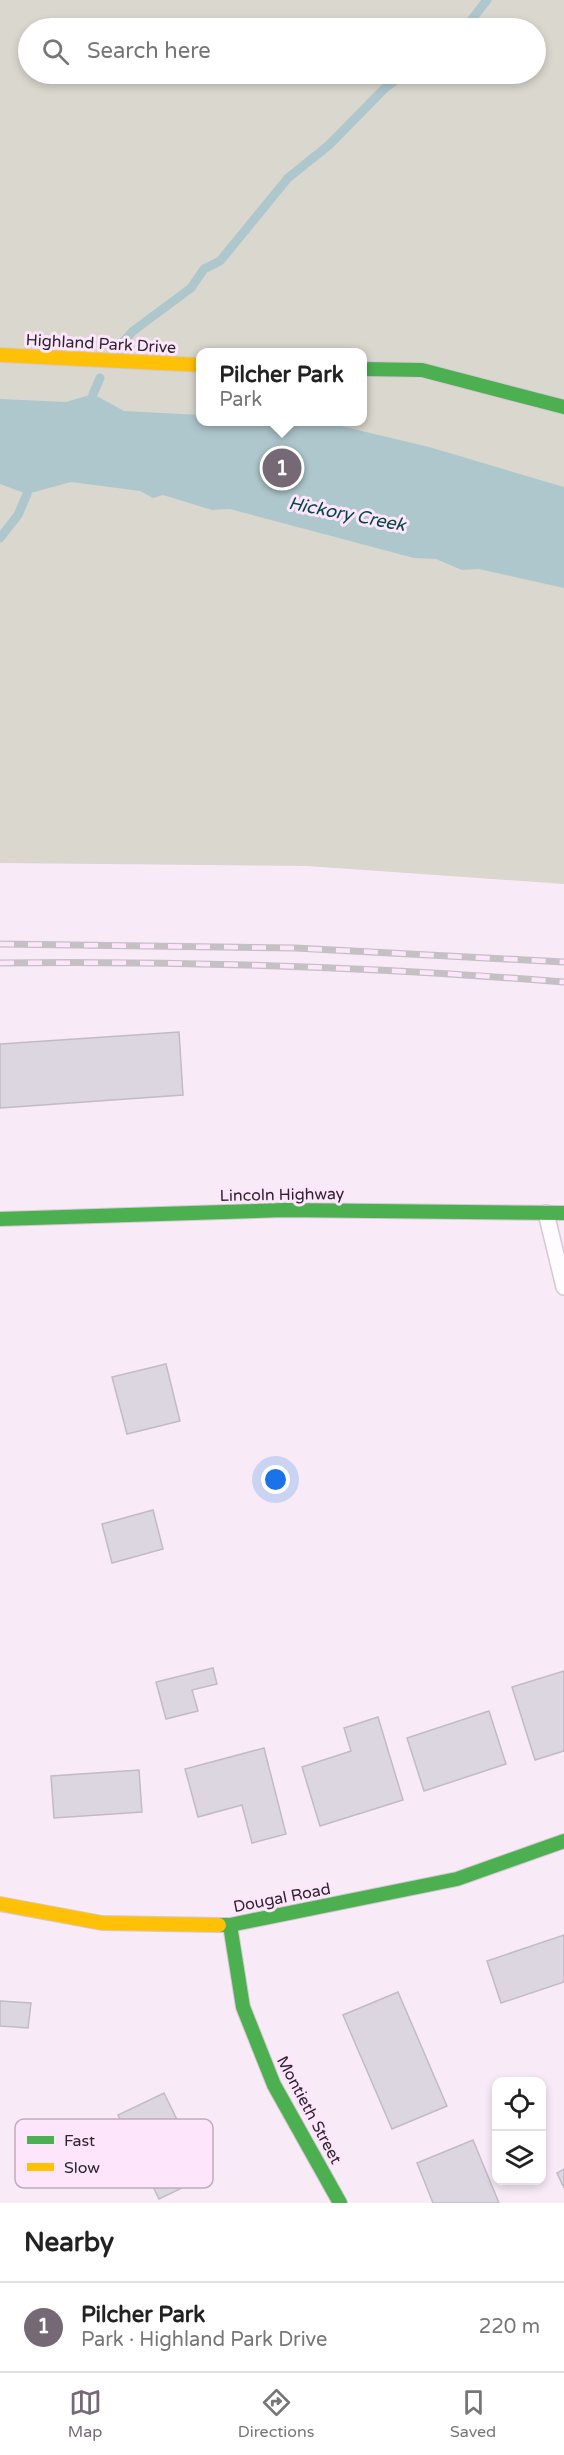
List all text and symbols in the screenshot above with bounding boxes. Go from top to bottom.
search box [18,18,546,84]
icon: search [39,35,72,68]
text: Search here [87,38,211,64]
street label: Highland Park Drive [25,330,177,358]
popup [196,348,367,426]
text: Pilcher Park [219,362,344,388]
text: Park [219,388,262,412]
pin: 1 [262,446,302,490]
water label: Hickory Creek [287,492,408,536]
street label: Lincoln Highway [220,1184,345,1206]
your location [261,1465,290,1494]
street label: Dougal Road [232,1879,332,1917]
street label: Montieth Street [272,2053,346,2167]
map controls [492,2077,546,2185]
button: locate [492,2077,546,2131]
legend [15,2119,213,2188]
text: Fast [64,2131,95,2151]
button: layers [492,2131,546,2185]
text: Slow [64,2158,100,2178]
text: Nearby [24,2227,114,2258]
text: Pilcher Park [81,2302,205,2328]
text: 1 [37,2315,50,2339]
text: 220 m [479,2315,540,2339]
text: Park · Highland Park Drive [81,2328,327,2352]
tab: Map [68,2386,102,2442]
tab: Directions [238,2386,314,2442]
tab: Saved [450,2386,496,2442]

